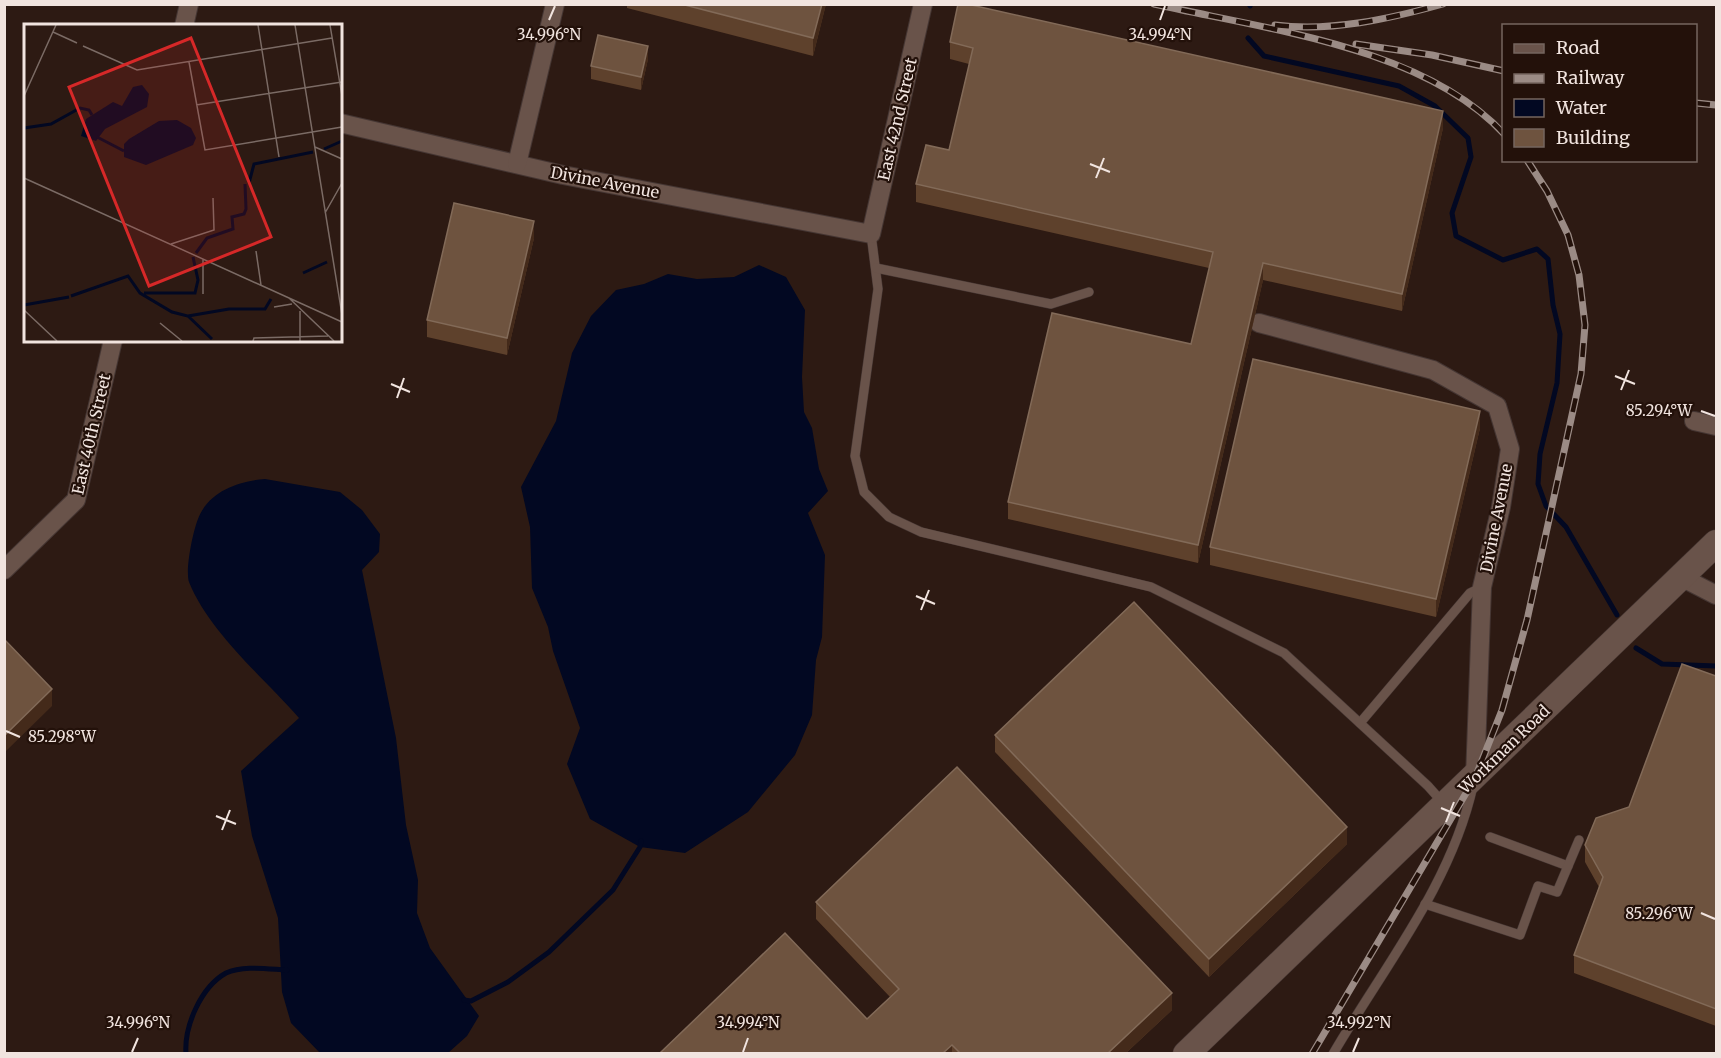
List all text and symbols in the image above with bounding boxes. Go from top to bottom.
inset map [24,24,342,342]
legend [1502,24,1697,162]
text: 34.996°N [517,25,581,44]
text: 34.994°N [1128,25,1192,44]
text: Road [1556,36,1600,59]
street label: East 42nd Street [873,55,921,182]
text: Railway [1556,66,1625,89]
text: Water [1555,96,1607,119]
text: Building [1556,126,1630,149]
street label: Divine Avenue [549,162,661,202]
street label: East 40th Street [67,371,115,496]
text: 85.294°W [1626,401,1693,420]
street label: Divine Avenue [1476,462,1516,574]
street label: Workman Road [1453,700,1554,798]
text: 85.298°W [28,727,97,746]
text: 85.296°W [1625,904,1694,923]
text: 34.996°N [106,1013,170,1032]
text: 34.994°N [716,1013,780,1032]
text: 34.992°N [1327,1013,1392,1032]

